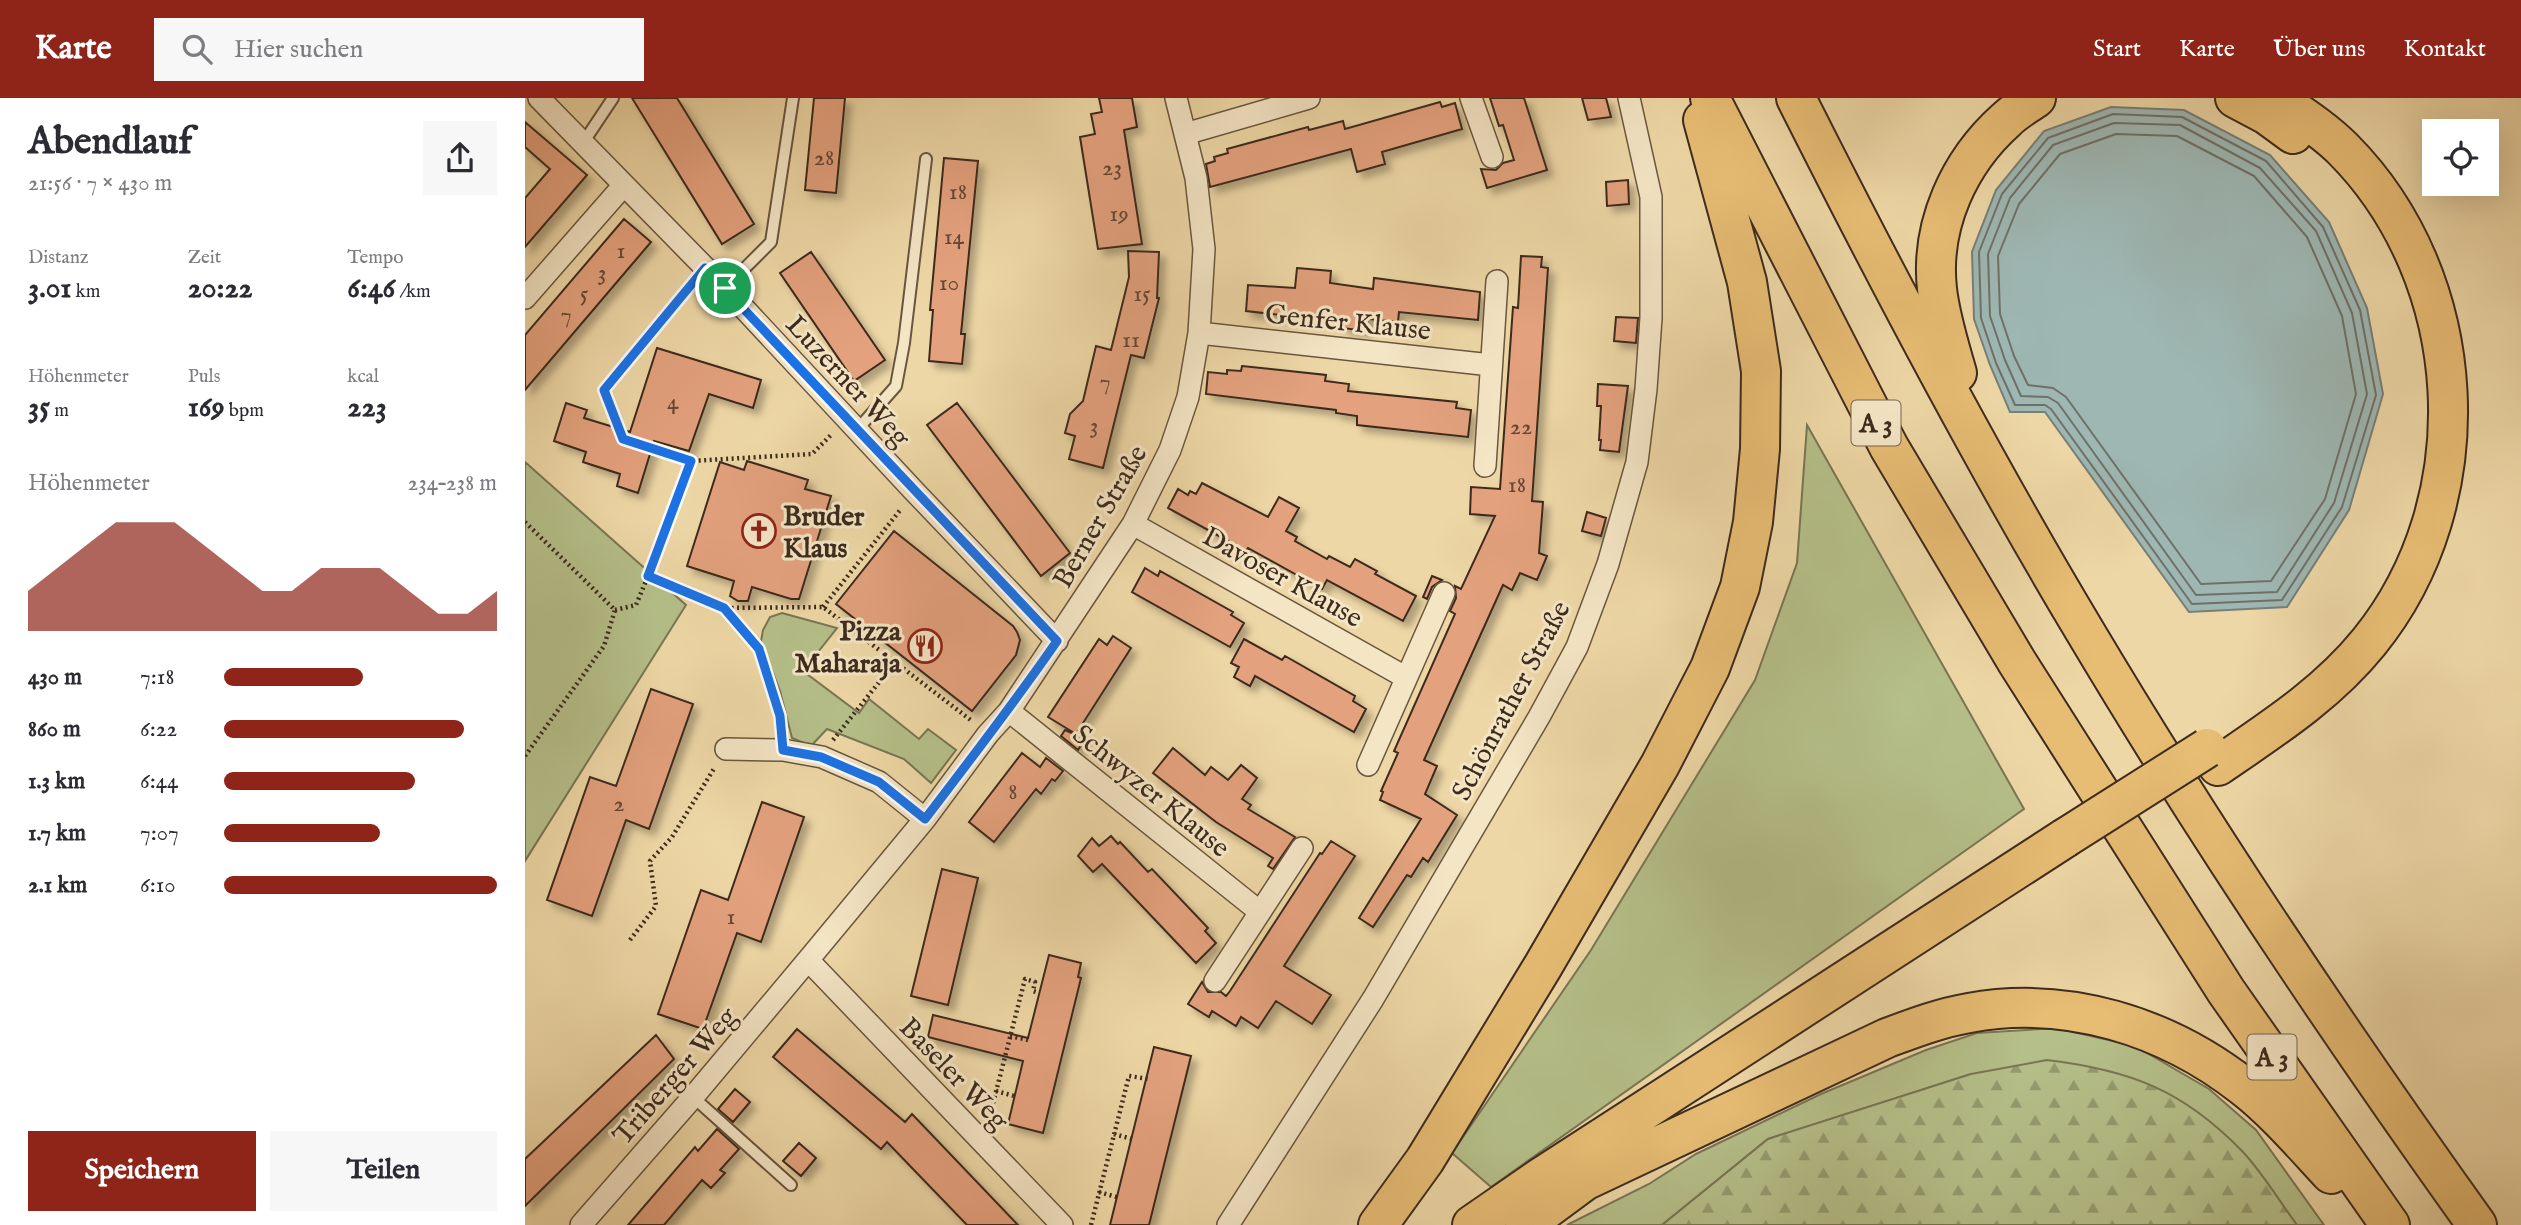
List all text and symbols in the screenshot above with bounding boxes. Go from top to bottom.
search box [154,18,644,81]
text: Karte [35,28,112,70]
icon: search [178,30,216,68]
text: Hier suchen [234,33,363,66]
text: Start [2093,34,2141,65]
text: Karte [2179,34,2235,65]
text: Über uns [2273,34,2365,65]
text: Kontakt [2403,34,2486,65]
text: Abendlauf [28,119,192,167]
map controls [2422,119,2499,196]
button: locate [2422,119,2499,196]
button: share [423,121,497,195]
house number: 28 [814,143,834,174]
house number: 23 [1102,153,1122,184]
text: 21:56 · 7 × 430 m [28,169,172,198]
house number: 18 [949,177,967,208]
house number: 19 [1109,199,1129,230]
house number: 14 [944,222,965,253]
house number: 1 [617,236,625,267]
text: Distanz [28,246,89,270]
text: Zeit [188,246,221,270]
text: Tempo [347,246,403,270]
house number: 3 [598,258,606,289]
pin [695,258,755,318]
house number: 10 [939,268,959,299]
icon: arrive [706,269,744,307]
text: 3.01 [28,270,71,308]
text: 20:22 [188,270,253,308]
text: 6:46 [347,270,395,308]
house number: 5 [580,279,589,310]
house number: 15 [1133,279,1151,310]
text: km [71,280,100,304]
text: /km [395,280,431,304]
street label: Genfer Klause [1263,297,1433,350]
house number: 7 [560,300,572,331]
street label: Luzerner Weg [777,308,918,456]
house number: 11 [1122,325,1140,356]
text: Höhenmeter [28,365,129,389]
text: Puls [188,365,220,389]
text: kcal [347,365,379,389]
house number: 7 [1099,367,1111,398]
house number: 4 [667,387,679,418]
text: 35 [28,389,50,427]
text: 169 [188,389,225,427]
text: 223 [347,389,387,427]
text: m [50,399,69,423]
text: bpm [225,399,264,423]
road number: A 3 [1851,400,1901,446]
house number: 3 [1090,411,1098,442]
house number: 22 [1510,412,1532,443]
street label: Berner Straße [1046,439,1156,595]
text: Höhenmeter [28,469,150,498]
text: 234–238 m [407,469,497,498]
house number: 18 [1508,470,1526,501]
place label: Bruder Klaus [783,500,865,567]
church icon: Bruder Klaus [740,512,778,550]
street label: Davoser Klause [1196,520,1368,637]
street label: Schönrather Straße [1445,595,1580,807]
place label: Pizza Maharaja [794,615,902,682]
restaurant icon: Pizza Maharaja [906,627,944,665]
text: 430 m [28,663,82,692]
text: 7:18 [140,663,174,692]
text: 860 m [28,715,81,744]
text: 6:22 [140,715,177,744]
street label: Schwyzer Klause [1065,718,1236,866]
text: 1.3 km [28,767,85,796]
text: 6:44 [140,767,178,796]
house number: 8 [1008,777,1018,808]
house number: 2 [613,789,625,820]
text: 1.7 km [28,819,86,848]
text: 7:07 [140,819,179,848]
text: 2.1 km [28,871,87,900]
text: 6:10 [140,871,176,900]
house number: 1 [727,902,735,933]
street label: Triberger Weg [606,1000,746,1153]
street label: Baseler Weg [891,1011,1016,1139]
road number: A 3 [2247,1034,2297,1080]
button: Speichern [28,1131,256,1211]
button: Teilen [270,1131,497,1211]

